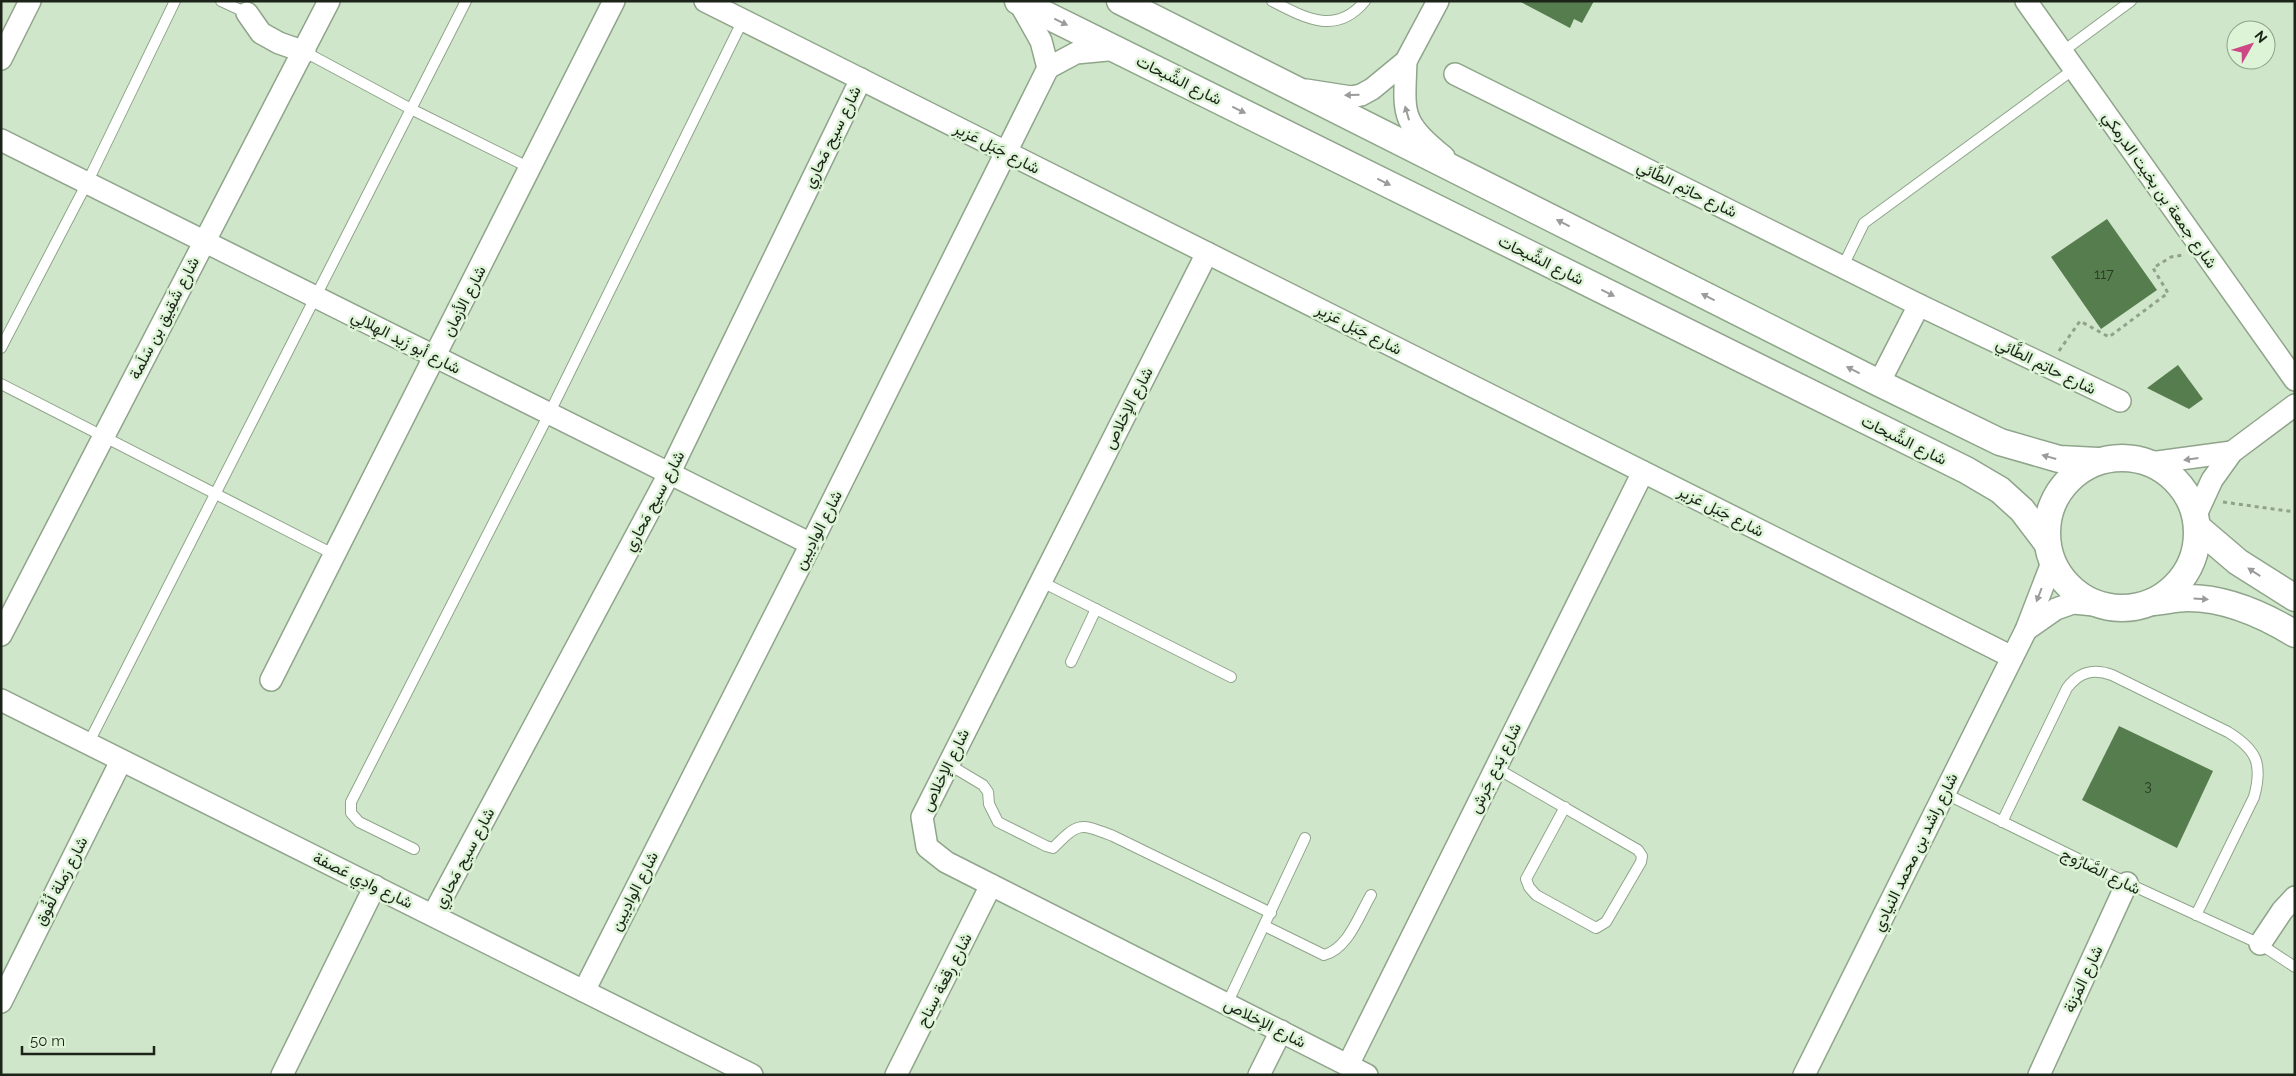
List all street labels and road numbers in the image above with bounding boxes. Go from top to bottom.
street label: شارع الشَّبحات [1132,50,1226,111]
street label: شارع سيح مَحاري [799,83,868,193]
street label: شارع جمعة بن بخيت الدرمكي [2095,108,2221,274]
street label: شارع جَبَل عَزير [949,118,1043,179]
street label: شارع حاتِم الطَّائي [1632,155,1741,225]
street label: شارع الشَّبحات [1494,230,1588,291]
street label: شارع شَقِيق بن سَلَمة [125,254,205,383]
street label: شارع الأزمان [438,262,492,340]
street label: شارع جَبَل عَزير [1311,299,1405,360]
street label: شارع أبو زَيد الهِلالِي [346,306,464,381]
street label: شارع حاتِم الطَّائي [1991,332,2100,402]
street label: شارع الإخلاص [1099,364,1159,453]
street label: شارع الشَّبحات [1857,410,1951,471]
street label: شارع سيح مَحاري [620,448,692,556]
street label: شارع جَبَل عَزير [1673,481,1767,542]
street label: شارع الوادِيين [790,487,848,574]
street label: شارع بَدع جَرش [1465,720,1527,817]
street label: شارع الإخلاص [917,726,975,815]
street label: شارع راشد بن محمد النيادي [1868,770,1965,936]
street label: شارع سيح مَحاري [430,805,502,913]
street label: شارع رَملة لُفُوق [30,833,93,930]
street label: شارع الصَّارُوج [2057,844,2144,900]
street label: شارع وادِي عَصفة [308,848,416,916]
street label: شارع الوادِيين [606,848,664,935]
street label: شارع رِقعة سِناح [912,930,978,1031]
street label: شارع المَزنة [2059,942,2109,1016]
street label: شارع الإخلاص [1220,994,1309,1054]

